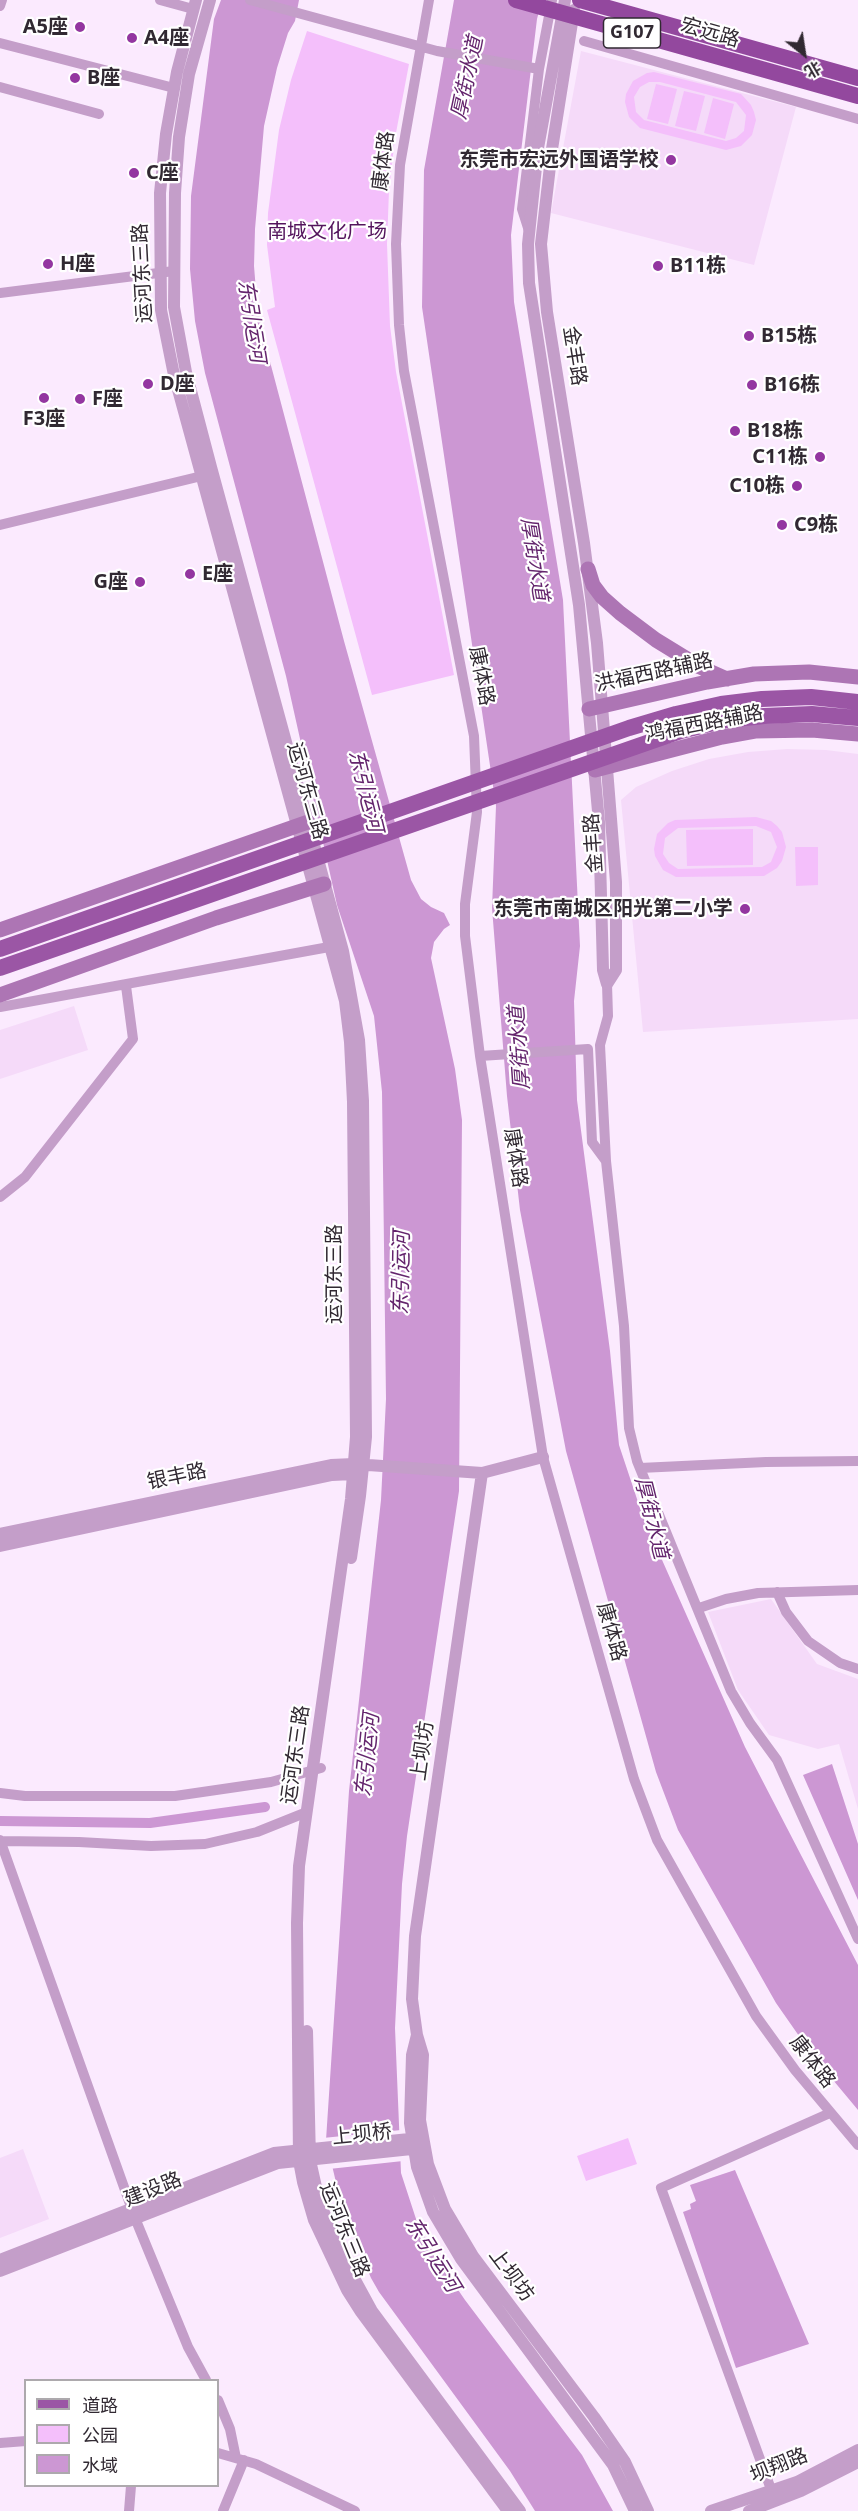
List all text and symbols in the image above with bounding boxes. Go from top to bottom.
street label: 宏远路 [678,13,742,53]
place label: A5座 [23,15,68,39]
road number: G107 [604,18,660,48]
marker: A5座 [73,20,87,34]
north arrow [774,24,834,84]
place label: A4座 [144,26,189,50]
marker: A4座 [125,31,139,45]
water label: 厚街水道 [447,34,489,122]
text: 北 [801,56,825,83]
place label: B座 [87,66,120,90]
marker: B座 [68,71,82,85]
street label: 康体路 [368,130,400,192]
place label: 东莞市宏远外国语学校 [459,148,659,172]
marker: 东莞市宏远外国语学校 [664,153,678,167]
place label: C座 [146,161,179,185]
marker: C座 [127,166,141,180]
park label: 南城文化广场 [267,220,387,244]
street label: 运河东三路 [128,222,158,324]
place label: H座 [60,252,95,276]
place label: B11栋 [670,254,726,278]
marker: H座 [41,257,55,271]
marker: B11栋 [651,259,665,273]
water label: 东引运河 [232,278,270,364]
street label: 金丰路 [557,324,591,388]
place label: B15栋 [761,324,817,348]
marker: B15栋 [742,329,756,343]
place label: D座 [160,372,195,396]
place label: B16栋 [764,373,820,397]
marker: D座 [141,377,155,391]
marker: B16栋 [745,378,759,392]
place label: F座 [92,387,123,411]
marker: F3座 [37,391,51,405]
marker: F座 [73,392,87,406]
place label: F3座 [23,407,65,431]
place label: B18栋 [747,419,803,443]
marker: B18栋 [728,424,742,438]
place label: C11栋 [752,445,808,469]
marker: C11栋 [813,450,827,464]
place label: C10栋 [729,474,785,498]
marker: C10栋 [790,479,804,493]
place label: C9栋 [794,513,838,537]
water label: 厚街水道 [515,516,553,602]
marker: C9栋 [775,518,789,532]
place label: E座 [202,562,233,586]
marker: E座 [183,567,197,581]
place label: G座 [94,570,128,594]
marker: G座 [133,575,147,589]
street label: 康体路 [463,644,499,708]
street label: 洪福西路辅路 [593,649,715,697]
street label: 鸿福西路辅路 [643,701,765,747]
street label: 运河东三路 [282,740,332,842]
water label: 东引运河 [343,747,387,835]
street label: 金丰路 [580,812,608,874]
place label: 东莞市南城区阳光第二小学 [493,897,733,921]
marker: 东莞市南城区阳光第二小学 [738,902,752,916]
water label: 厚街水道 [505,1005,535,1091]
street label: 康体路 [498,1126,532,1190]
street label: 运河东三路 [323,1224,347,1324]
water label: 东引运河 [389,1231,415,1315]
street label: 银丰路 [145,1459,209,1495]
water label: 厚街水道 [629,1474,673,1562]
street label: 康体路 [591,1600,631,1664]
street label: 运河东三路 [277,1704,315,1806]
water label: 东引运河 [351,1712,385,1798]
street label: 上坝坊 [407,1720,439,1782]
street label: 康体路 [784,2031,840,2093]
street label: 上坝桥 [331,2120,393,2150]
street label: 建设路 [121,2168,185,2212]
street label: 运河东三路 [314,2179,374,2281]
water label: 东引运河 [399,2213,465,2297]
street label: 上坝坊 [483,2244,539,2306]
legend [24,2379,219,2487]
text: 道路 [82,2393,118,2417]
text: 公园 [82,2423,118,2447]
street label: 坝翔路 [747,2444,811,2488]
text: 水域 [82,2453,118,2477]

